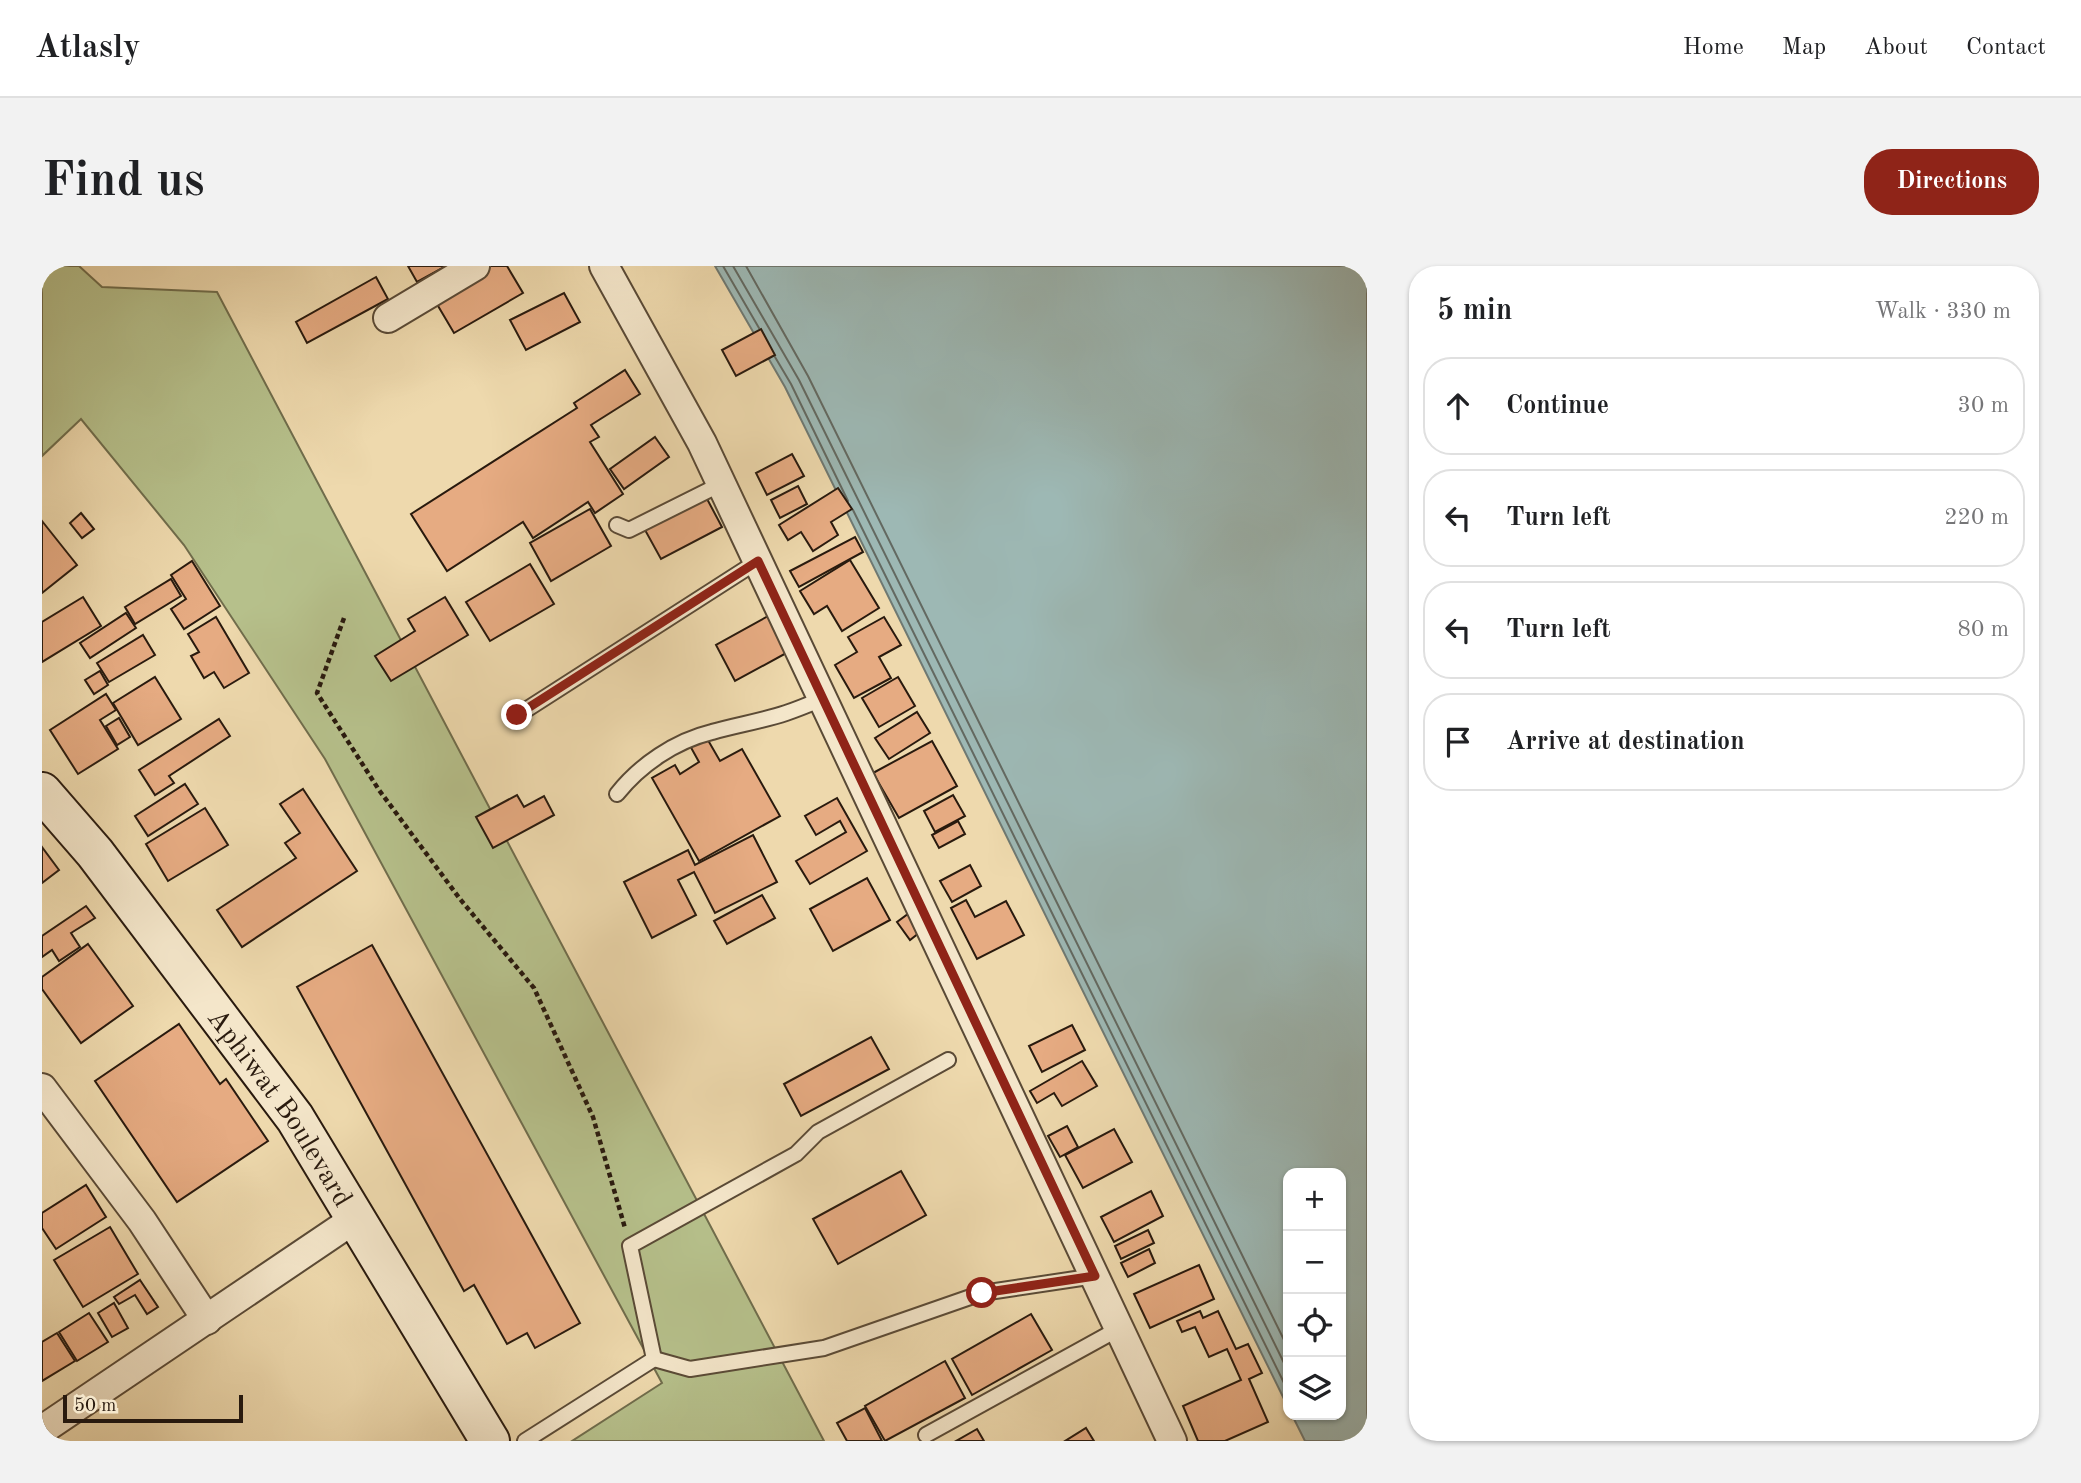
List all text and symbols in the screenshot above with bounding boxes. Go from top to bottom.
text: Atlasly [35,32,140,65]
text: Home [1683,36,1744,60]
text: Map [1782,36,1826,60]
text: About [1864,36,1928,60]
text: Contact [1966,36,2046,60]
button: Directions [1864,149,2039,215]
text: Find us [42,158,205,207]
text: 5 min [1437,296,1512,326]
text: Walk · 330 m [1875,300,2011,323]
icon: ahead [1439,387,1477,425]
text: Continue [1506,393,1609,419]
text: 30 m [1958,394,2009,417]
icon: left [1439,499,1477,537]
text: Turn left [1506,505,1611,531]
text: 220 m [1944,506,2009,529]
icon: left [1439,611,1477,649]
text: Turn left [1506,617,1611,643]
text: 80 m [1958,618,2009,641]
route end [501,699,532,730]
icon: arrive [1439,723,1477,761]
text: Arrive at destination [1506,729,1745,755]
street label: Aphiwat Boulevard [201,1005,356,1212]
map controls [1283,1168,1346,1420]
button: + [1283,1168,1346,1231]
button: − [1283,1231,1346,1294]
route start [966,1277,997,1308]
button: locate [1283,1294,1346,1357]
button: layers [1283,1357,1346,1420]
scale bar [63,1392,243,1424]
text: 50 m [74,1397,116,1416]

